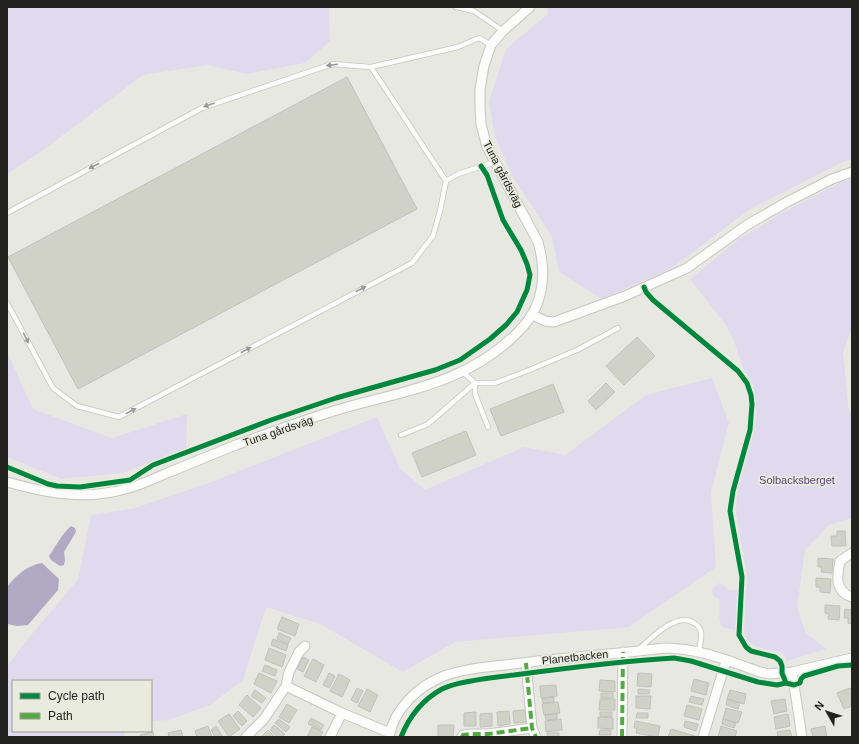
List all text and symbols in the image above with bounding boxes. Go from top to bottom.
one-way arrow [326,62,339,68]
one-way arrow [203,103,215,109]
street label: Tuna gårdsväg [481,139,525,209]
one-way arrow [88,163,100,169]
one-way arrow [355,286,367,293]
one-way arrow [22,332,29,344]
one-way arrow [240,347,252,353]
one-way arrow [125,407,137,414]
street label: Tuna gårdsväg [242,413,314,449]
park label: Solbacksberget [759,474,835,486]
street label: Planetbacken [541,648,609,666]
legend [12,680,152,732]
text: Cycle path [48,689,105,703]
north arrow [807,692,847,732]
text: N [812,699,826,713]
text: Path [48,709,73,723]

